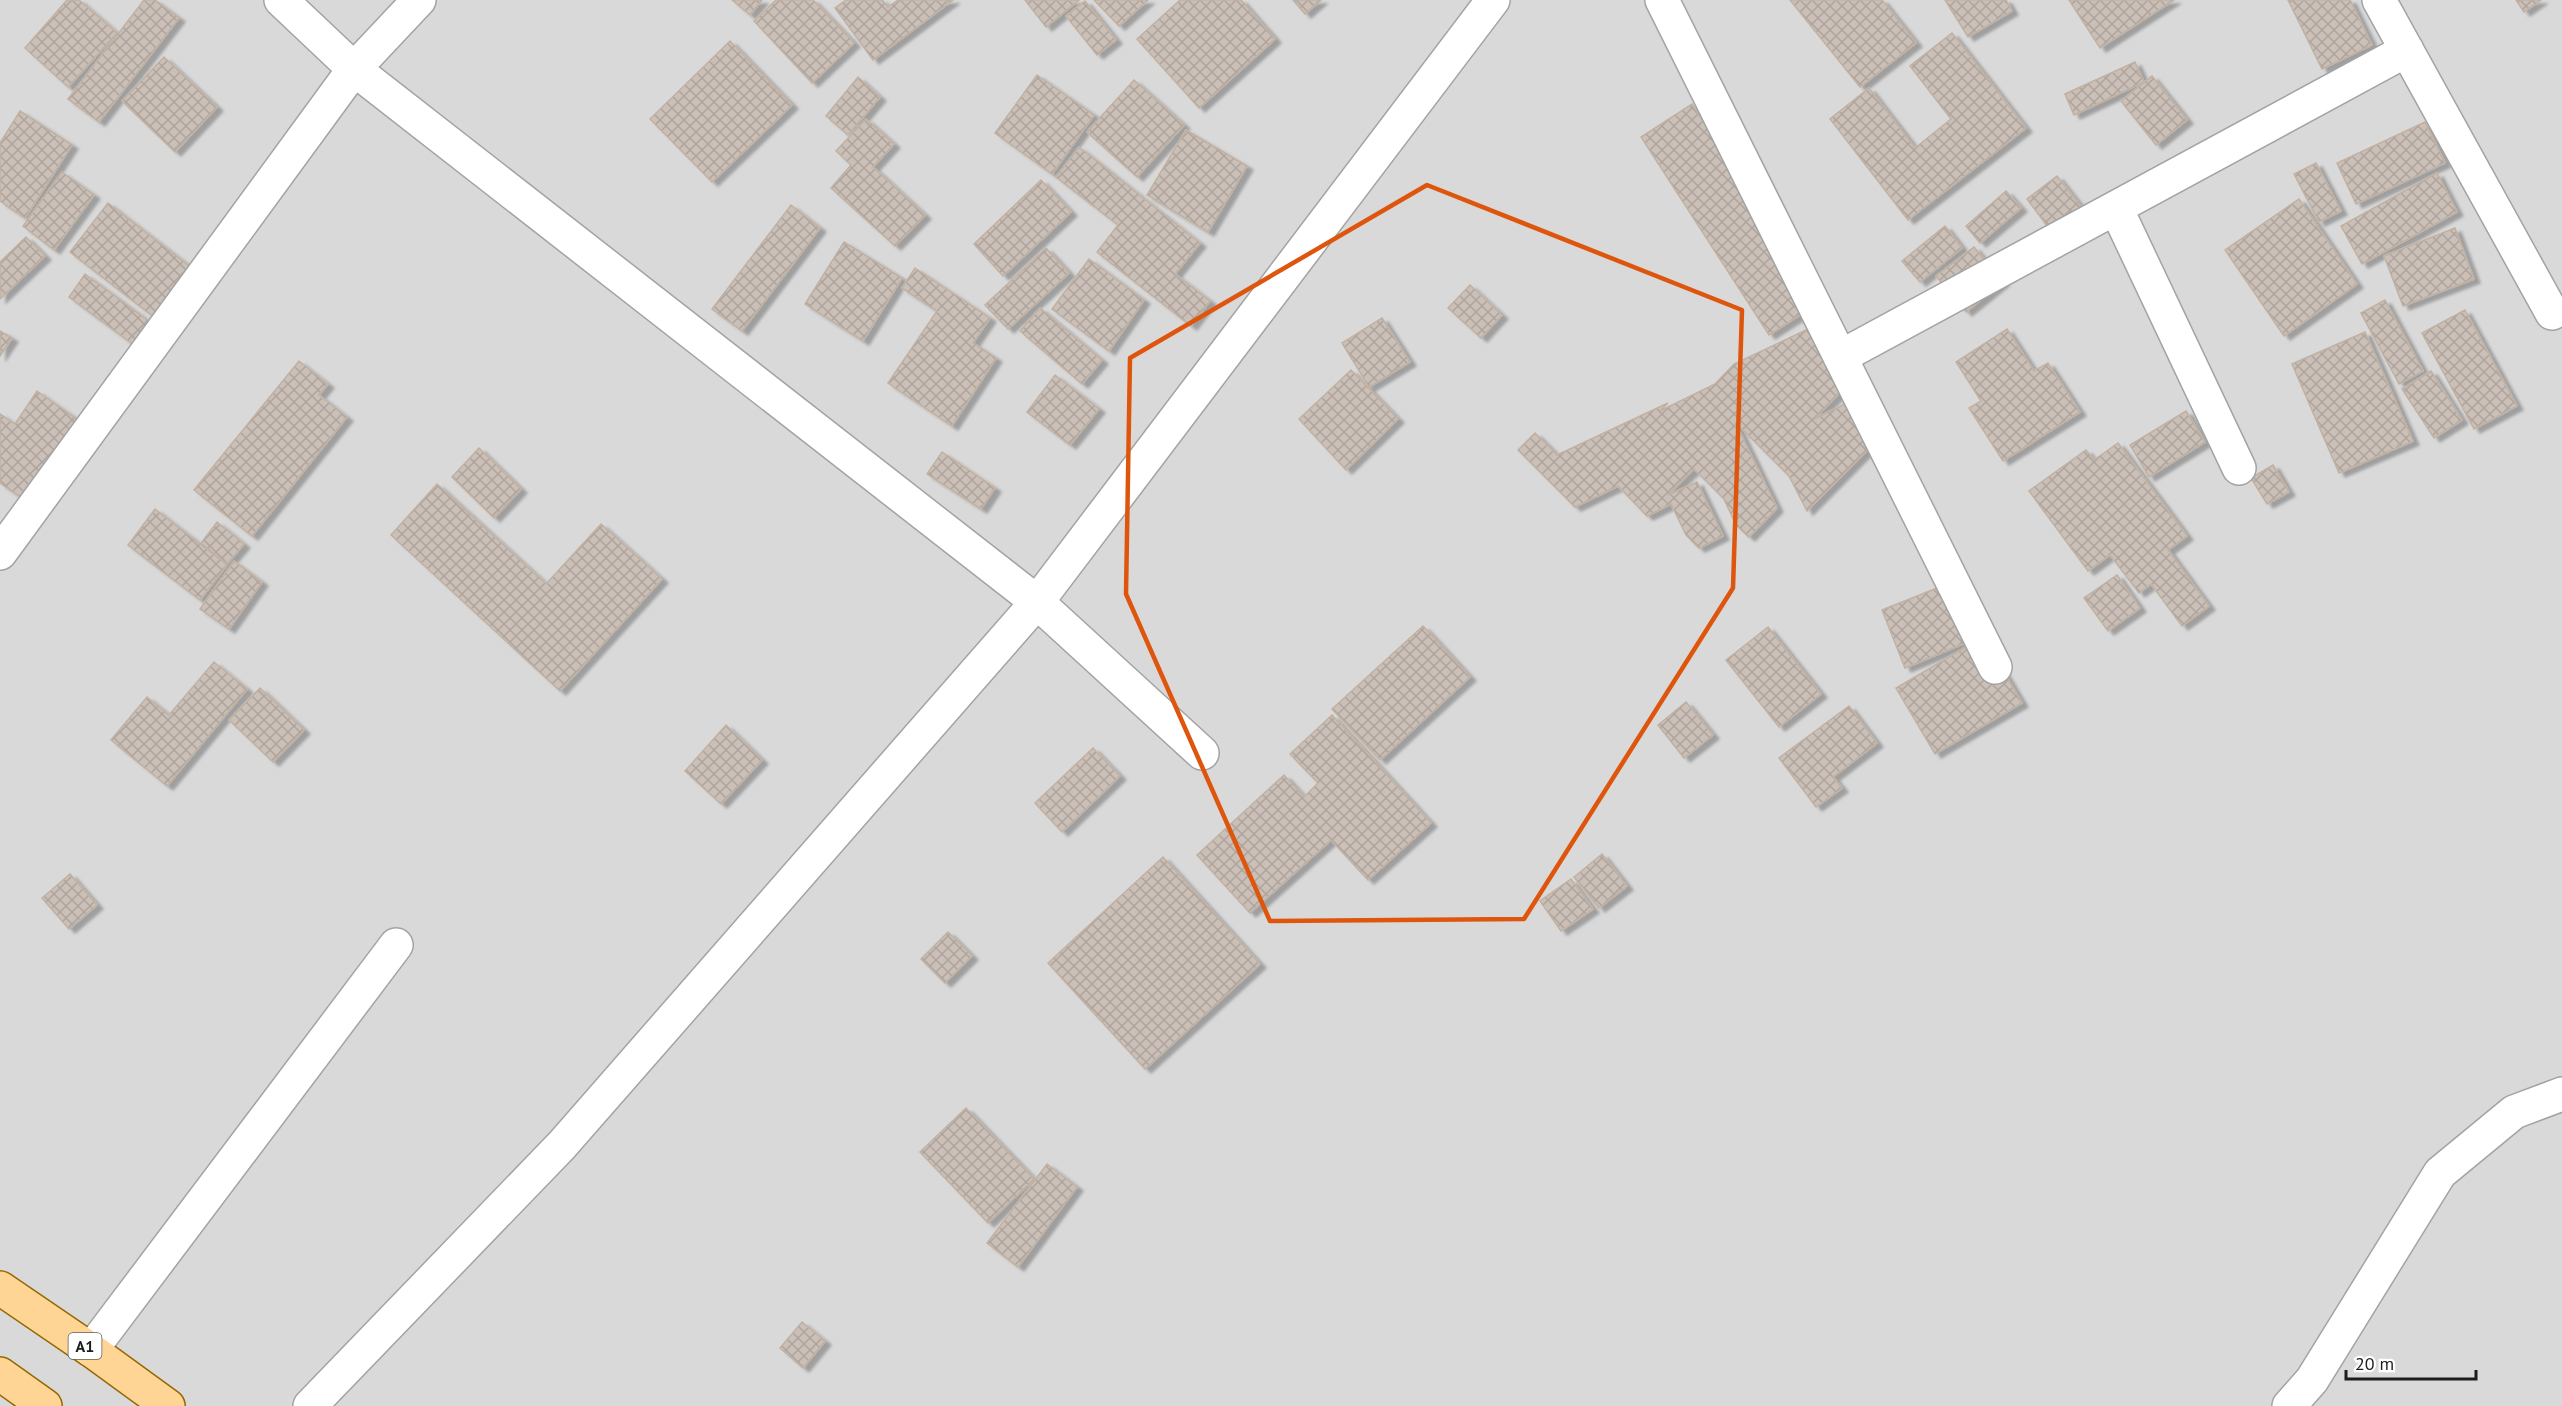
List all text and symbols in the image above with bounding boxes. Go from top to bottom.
road number: A1 [68,1333,101,1359]
scale bar [2346,1343,2476,1381]
text: 20 m [2355,1352,2394,1375]

